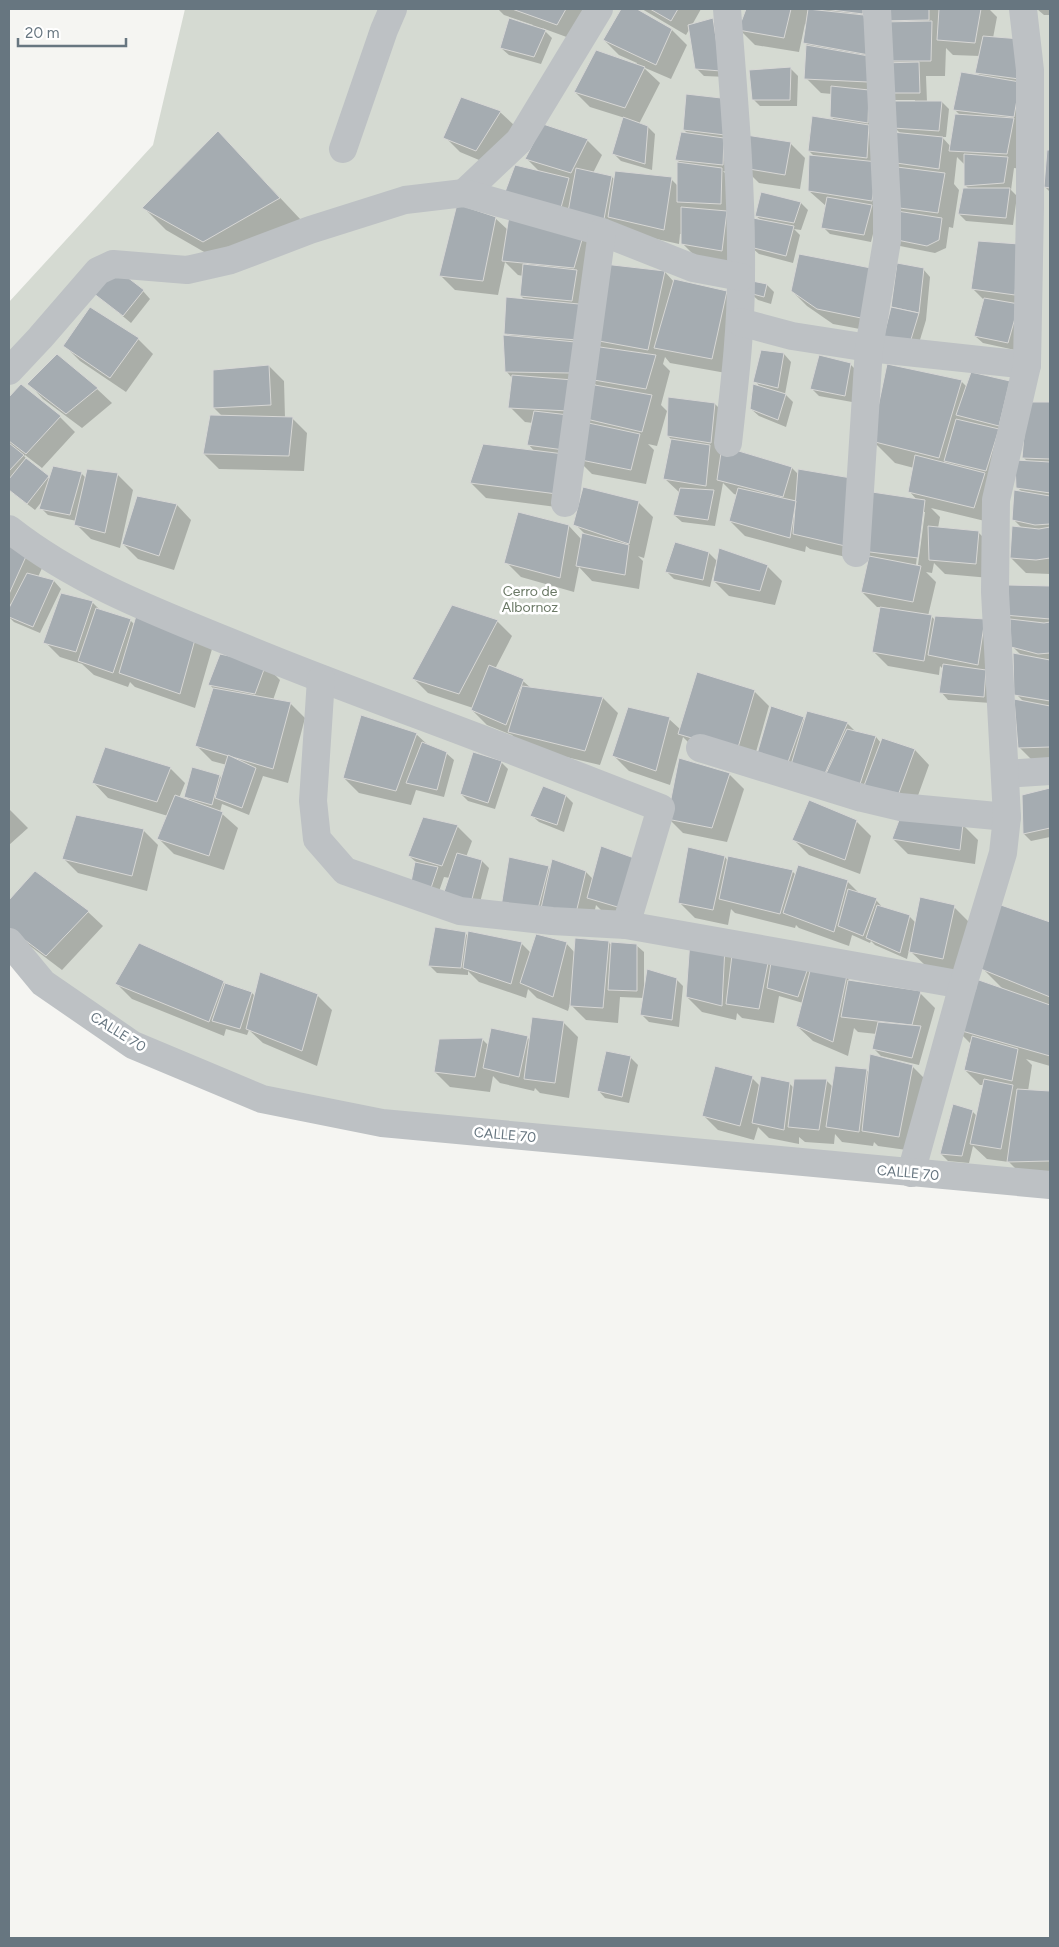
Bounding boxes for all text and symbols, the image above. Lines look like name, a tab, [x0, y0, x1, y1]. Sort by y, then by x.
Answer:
scale bar	[18, 15, 125, 47]
text: 20 m	[25, 24, 59, 42]
park label: Cerro de Albornoz	[502, 583, 558, 616]
street label: CALLE 70	[87, 1008, 149, 1056]
street label: CALLE 70	[473, 1124, 537, 1146]
street label: CALLE 70	[876, 1162, 940, 1184]

